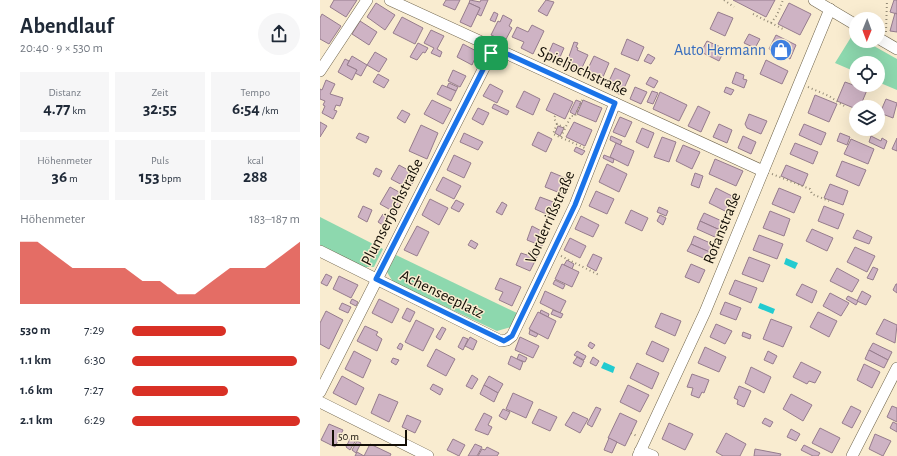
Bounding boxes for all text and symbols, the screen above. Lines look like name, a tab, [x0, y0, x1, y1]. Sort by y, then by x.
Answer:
north arrow	[849, 12, 885, 48]
map controls	[849, 12, 885, 136]
button: share	[258, 13, 300, 55]
text: Abendlauf	[20, 15, 113, 37]
pin	[474, 36, 508, 70]
shop icon: Auto Hermann	[768, 37, 794, 63]
text: 20:40 · 9 × 530 m	[20, 42, 103, 55]
icon: arrive	[480, 42, 502, 64]
place label: Auto Hermann	[674, 42, 766, 58]
street label: Spieljochstraße	[535, 43, 630, 100]
button: locate	[849, 56, 885, 92]
text: Distanz	[48, 87, 81, 98]
text: Zeit	[152, 87, 168, 98]
text: Tempo	[241, 87, 270, 98]
text: 4.77	[43, 100, 70, 117]
text: 32:55	[143, 100, 177, 117]
text: 6:54	[232, 100, 260, 117]
button: layers	[849, 100, 885, 136]
text: km	[70, 105, 86, 116]
text: /km	[260, 105, 279, 116]
text: Höhenmeter	[37, 155, 92, 166]
text: Puls	[151, 155, 169, 166]
text: kcal	[247, 155, 264, 166]
street label: Plumserjochstraße	[358, 156, 427, 269]
text: 36	[52, 168, 67, 185]
text: 153	[139, 168, 160, 185]
text: 288	[243, 168, 268, 185]
street label: Vorderrißstraße	[522, 168, 578, 266]
text: m	[67, 173, 78, 184]
text: bpm	[160, 173, 181, 184]
street label: Rofanstraße	[700, 190, 744, 266]
text: Höhenmeter	[20, 213, 85, 226]
text: 183–187 m	[249, 213, 300, 226]
street label: Achenseeplatz	[398, 267, 487, 321]
text: 530 m	[20, 324, 50, 337]
text: 7:29	[84, 324, 104, 337]
text: 1.1 km	[20, 354, 51, 367]
text: 6:30	[84, 354, 105, 367]
text: 1.6 km	[20, 384, 53, 397]
text: 7:27	[84, 384, 104, 397]
text: 2.1 km	[20, 414, 53, 427]
text: 6:29	[84, 414, 105, 427]
scale bar	[332, 428, 407, 447]
text: 50 m	[338, 431, 359, 442]

